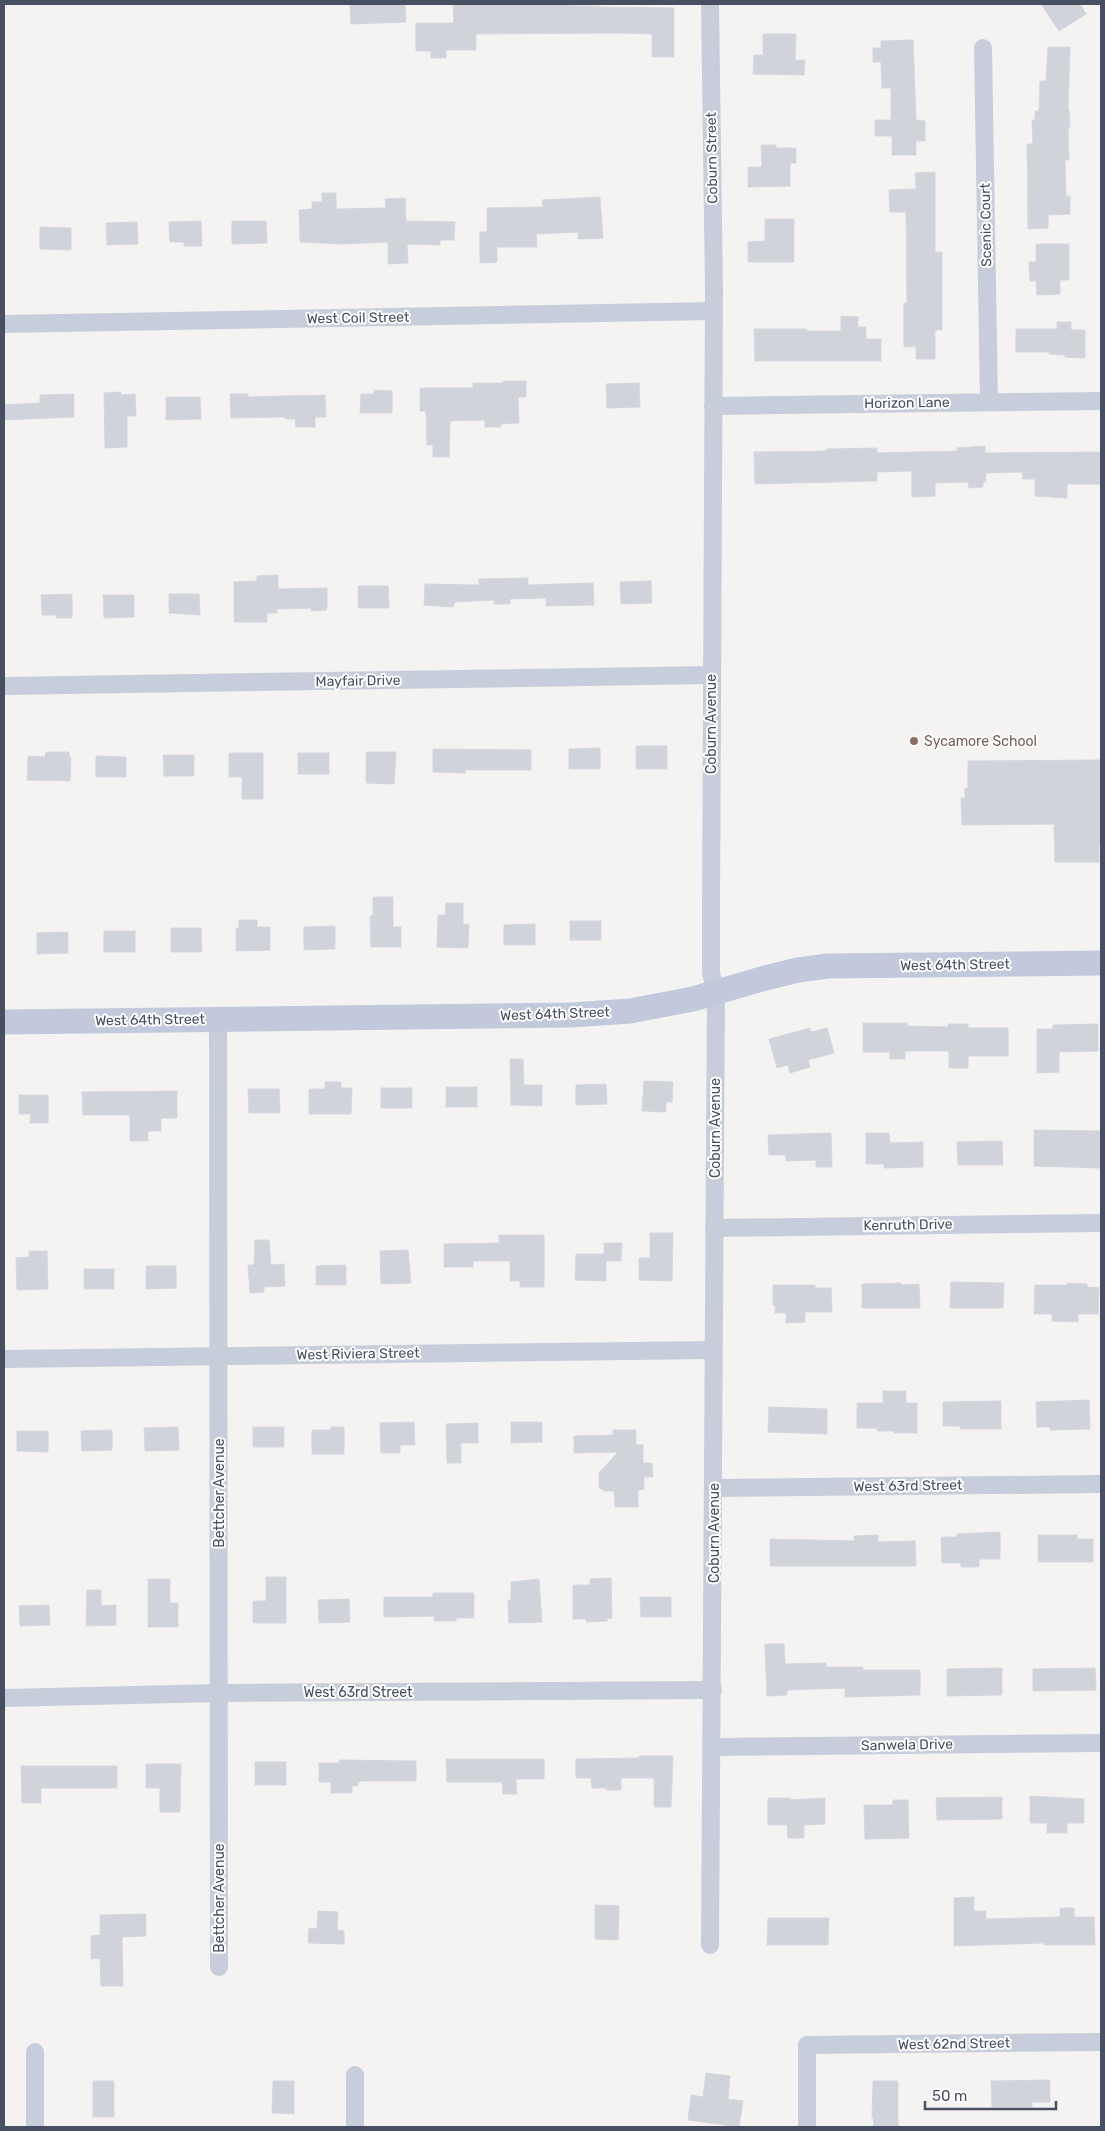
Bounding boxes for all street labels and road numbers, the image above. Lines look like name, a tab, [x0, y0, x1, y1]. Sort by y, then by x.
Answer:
street label: Coburn Street	[703, 111, 721, 204]
street label: Scenic Court	[977, 182, 995, 267]
street label: West Coil Street	[306, 309, 410, 327]
street label: Horizon Lane	[864, 394, 950, 412]
street label: Mayfair Drive	[315, 672, 401, 690]
street label: Coburn Avenue	[703, 674, 720, 774]
street label: West 64th Street	[900, 956, 1011, 974]
street label: West 64th Street	[500, 1004, 611, 1024]
street label: West 64th Street	[95, 1011, 206, 1029]
street label: Coburn Avenue	[707, 1078, 724, 1178]
street label: Kenruth Drive	[863, 1216, 953, 1234]
street label: West Riviera Street	[296, 1344, 420, 1364]
street label: Bettcher Avenue	[211, 1438, 228, 1548]
street label: West 63rd Street	[853, 1477, 963, 1495]
street label: Coburn Avenue	[706, 1483, 723, 1583]
street label: West 63rd Street	[303, 1684, 413, 1701]
street label: Sanwela Drive	[861, 1736, 953, 1754]
street label: Bettcher Avenue	[211, 1843, 228, 1953]
street label: West 62nd Street	[898, 2035, 1011, 2053]

